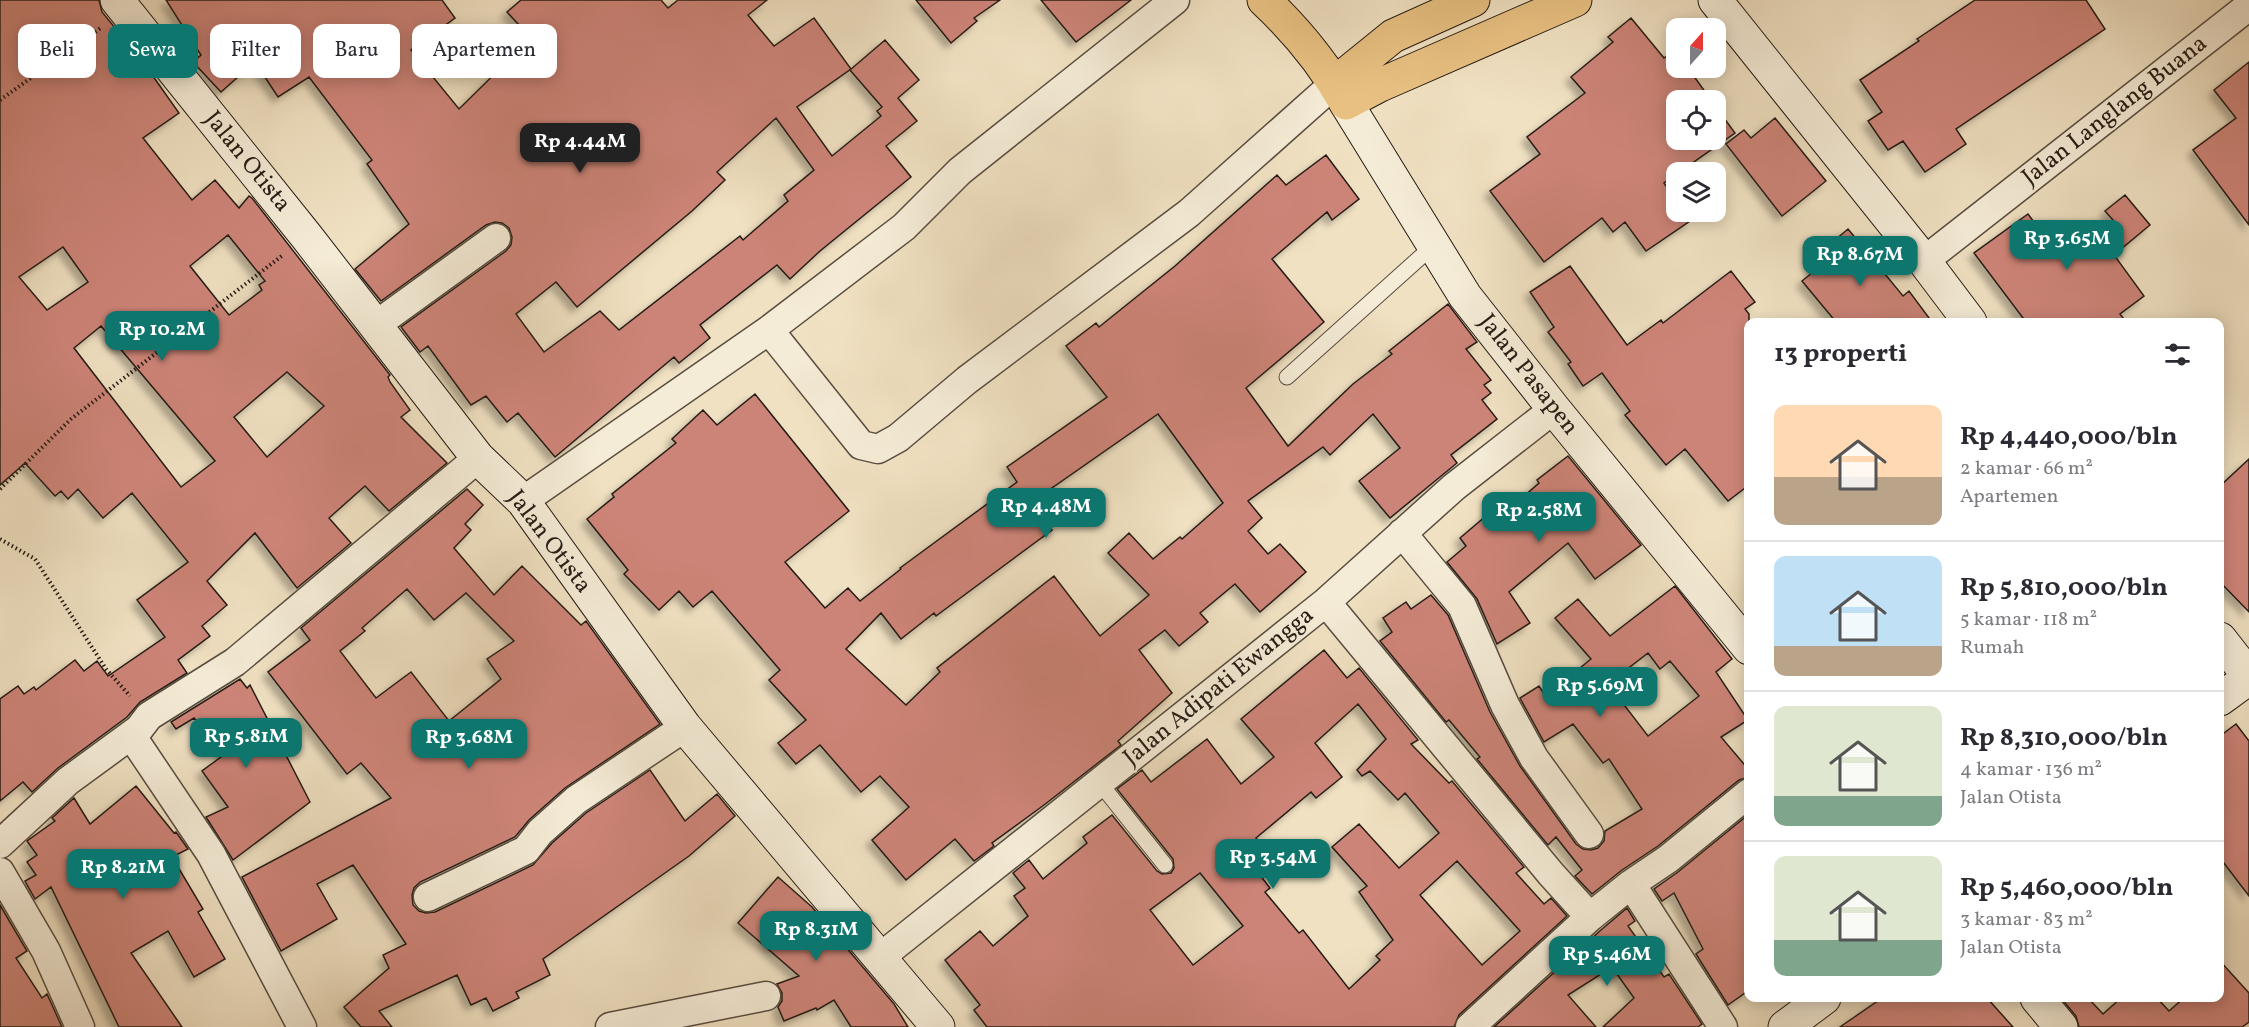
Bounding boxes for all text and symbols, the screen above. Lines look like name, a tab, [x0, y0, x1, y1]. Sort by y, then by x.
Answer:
north arrow	[1666, 18, 1726, 78]
map controls	[1666, 18, 1726, 222]
chip: Beli	[18, 24, 96, 78]
chip: Sewa	[108, 24, 198, 78]
chip: Filter	[210, 24, 301, 78]
chip: Baru	[313, 24, 400, 78]
chip: Apartemen	[412, 24, 557, 78]
street label: Jalan Langlang Buana	[2015, 28, 2215, 194]
button: locate	[1666, 90, 1726, 150]
street label: Jalan Otista	[195, 104, 299, 220]
pin: Rp 4.44M	[518, 123, 642, 174]
text: Rp 4.44M	[534, 128, 626, 156]
button: layers	[1666, 162, 1726, 222]
pin: Rp 3.65M	[2005, 220, 2129, 271]
text: Rp 3.65M	[2024, 225, 2110, 253]
pin: Rp 8.67M	[1798, 236, 1922, 287]
text: Rp 8.67M	[1817, 241, 1903, 269]
street label: Jalan Pasapen	[1470, 307, 1586, 443]
pin: Rp 10.2M	[100, 311, 224, 362]
text: Rp 10.2M	[119, 316, 205, 344]
text: 13 properti	[1774, 336, 1907, 372]
icon: filters	[2161, 338, 2194, 371]
text: Rp 4,440,000/bln	[1960, 419, 2178, 455]
icon: home	[1822, 429, 1894, 501]
text: 2 kamar · 66 m²	[1960, 455, 2093, 483]
street label: Jalan Otista	[499, 483, 599, 601]
text: Apartemen	[1960, 483, 2059, 511]
pin: Rp 4.48M	[984, 488, 1108, 539]
pin: Rp 2.58M	[1477, 492, 1601, 543]
text: Rp 4.48M	[1001, 493, 1091, 521]
text: Rp 2.58M	[1496, 497, 1582, 525]
text: Rp 5,810,000/bln	[1960, 570, 2168, 606]
icon: home	[1822, 580, 1894, 652]
street label: Jalan Adipati Ewangga	[1116, 599, 1322, 775]
text: 5 kamar · 118 m²	[1960, 606, 2097, 634]
text: Rumah	[1960, 634, 2025, 662]
pin: Rp 5.69M	[1538, 667, 1662, 718]
text: Rp 5.69M	[1556, 672, 1644, 700]
pin: Rp 5.81M	[184, 718, 308, 769]
pin: Rp 3.68M	[407, 719, 531, 770]
text: Rp 8,310,000/bln	[1960, 720, 2168, 756]
text: Rp 5.81M	[204, 723, 288, 751]
text: Rp 3.68M	[425, 724, 513, 752]
icon: home	[1822, 730, 1894, 802]
text: 4 kamar · 136 m²	[1960, 756, 2102, 784]
text: Jalan Otista	[1960, 784, 2062, 812]
pin: Rp 3.54M	[1211, 839, 1335, 890]
text: Rp 3.54M	[1229, 844, 1317, 872]
pin: Rp 8.21M	[61, 849, 185, 900]
text: Rp 8.21M	[81, 854, 165, 882]
text: Rp 5,460,000/bln	[1960, 870, 2173, 906]
icon: home	[1822, 880, 1894, 952]
text: 3 kamar · 83 m²	[1960, 906, 2093, 934]
pin: Rp 8.31M	[754, 911, 878, 962]
text: Rp 8.31M	[774, 916, 858, 944]
text: Jalan Otista	[1960, 934, 2062, 962]
pin: Rp 5.46M	[1545, 936, 1669, 987]
text: Rp 5.46M	[1563, 941, 1651, 969]

